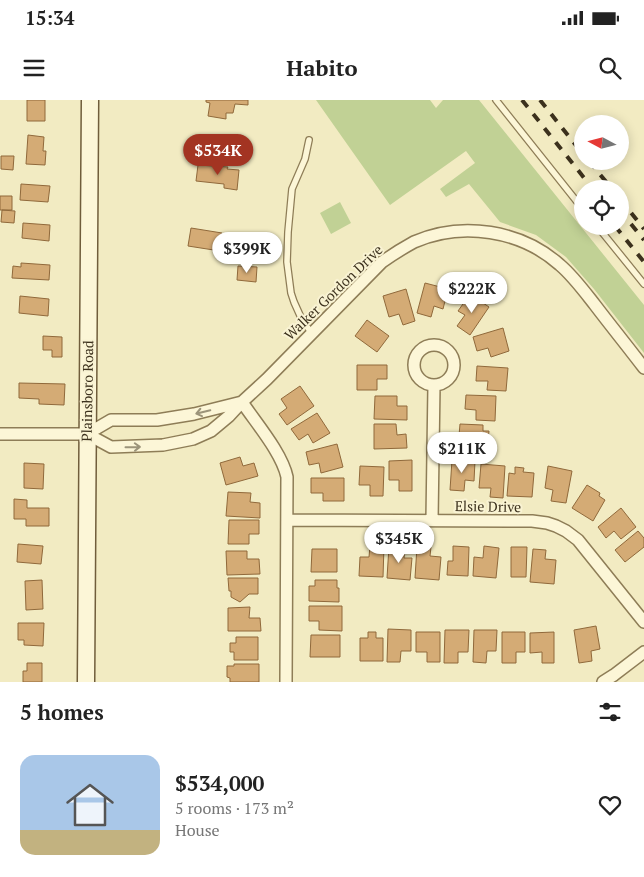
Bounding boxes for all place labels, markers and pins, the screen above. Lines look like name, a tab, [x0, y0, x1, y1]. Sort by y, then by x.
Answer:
pin: $534K	[183, 134, 253, 176]
pin: $399K	[212, 232, 282, 274]
pin: $222K	[437, 272, 507, 314]
pin: $211K	[427, 432, 497, 474]
pin: $345K	[364, 522, 434, 564]

